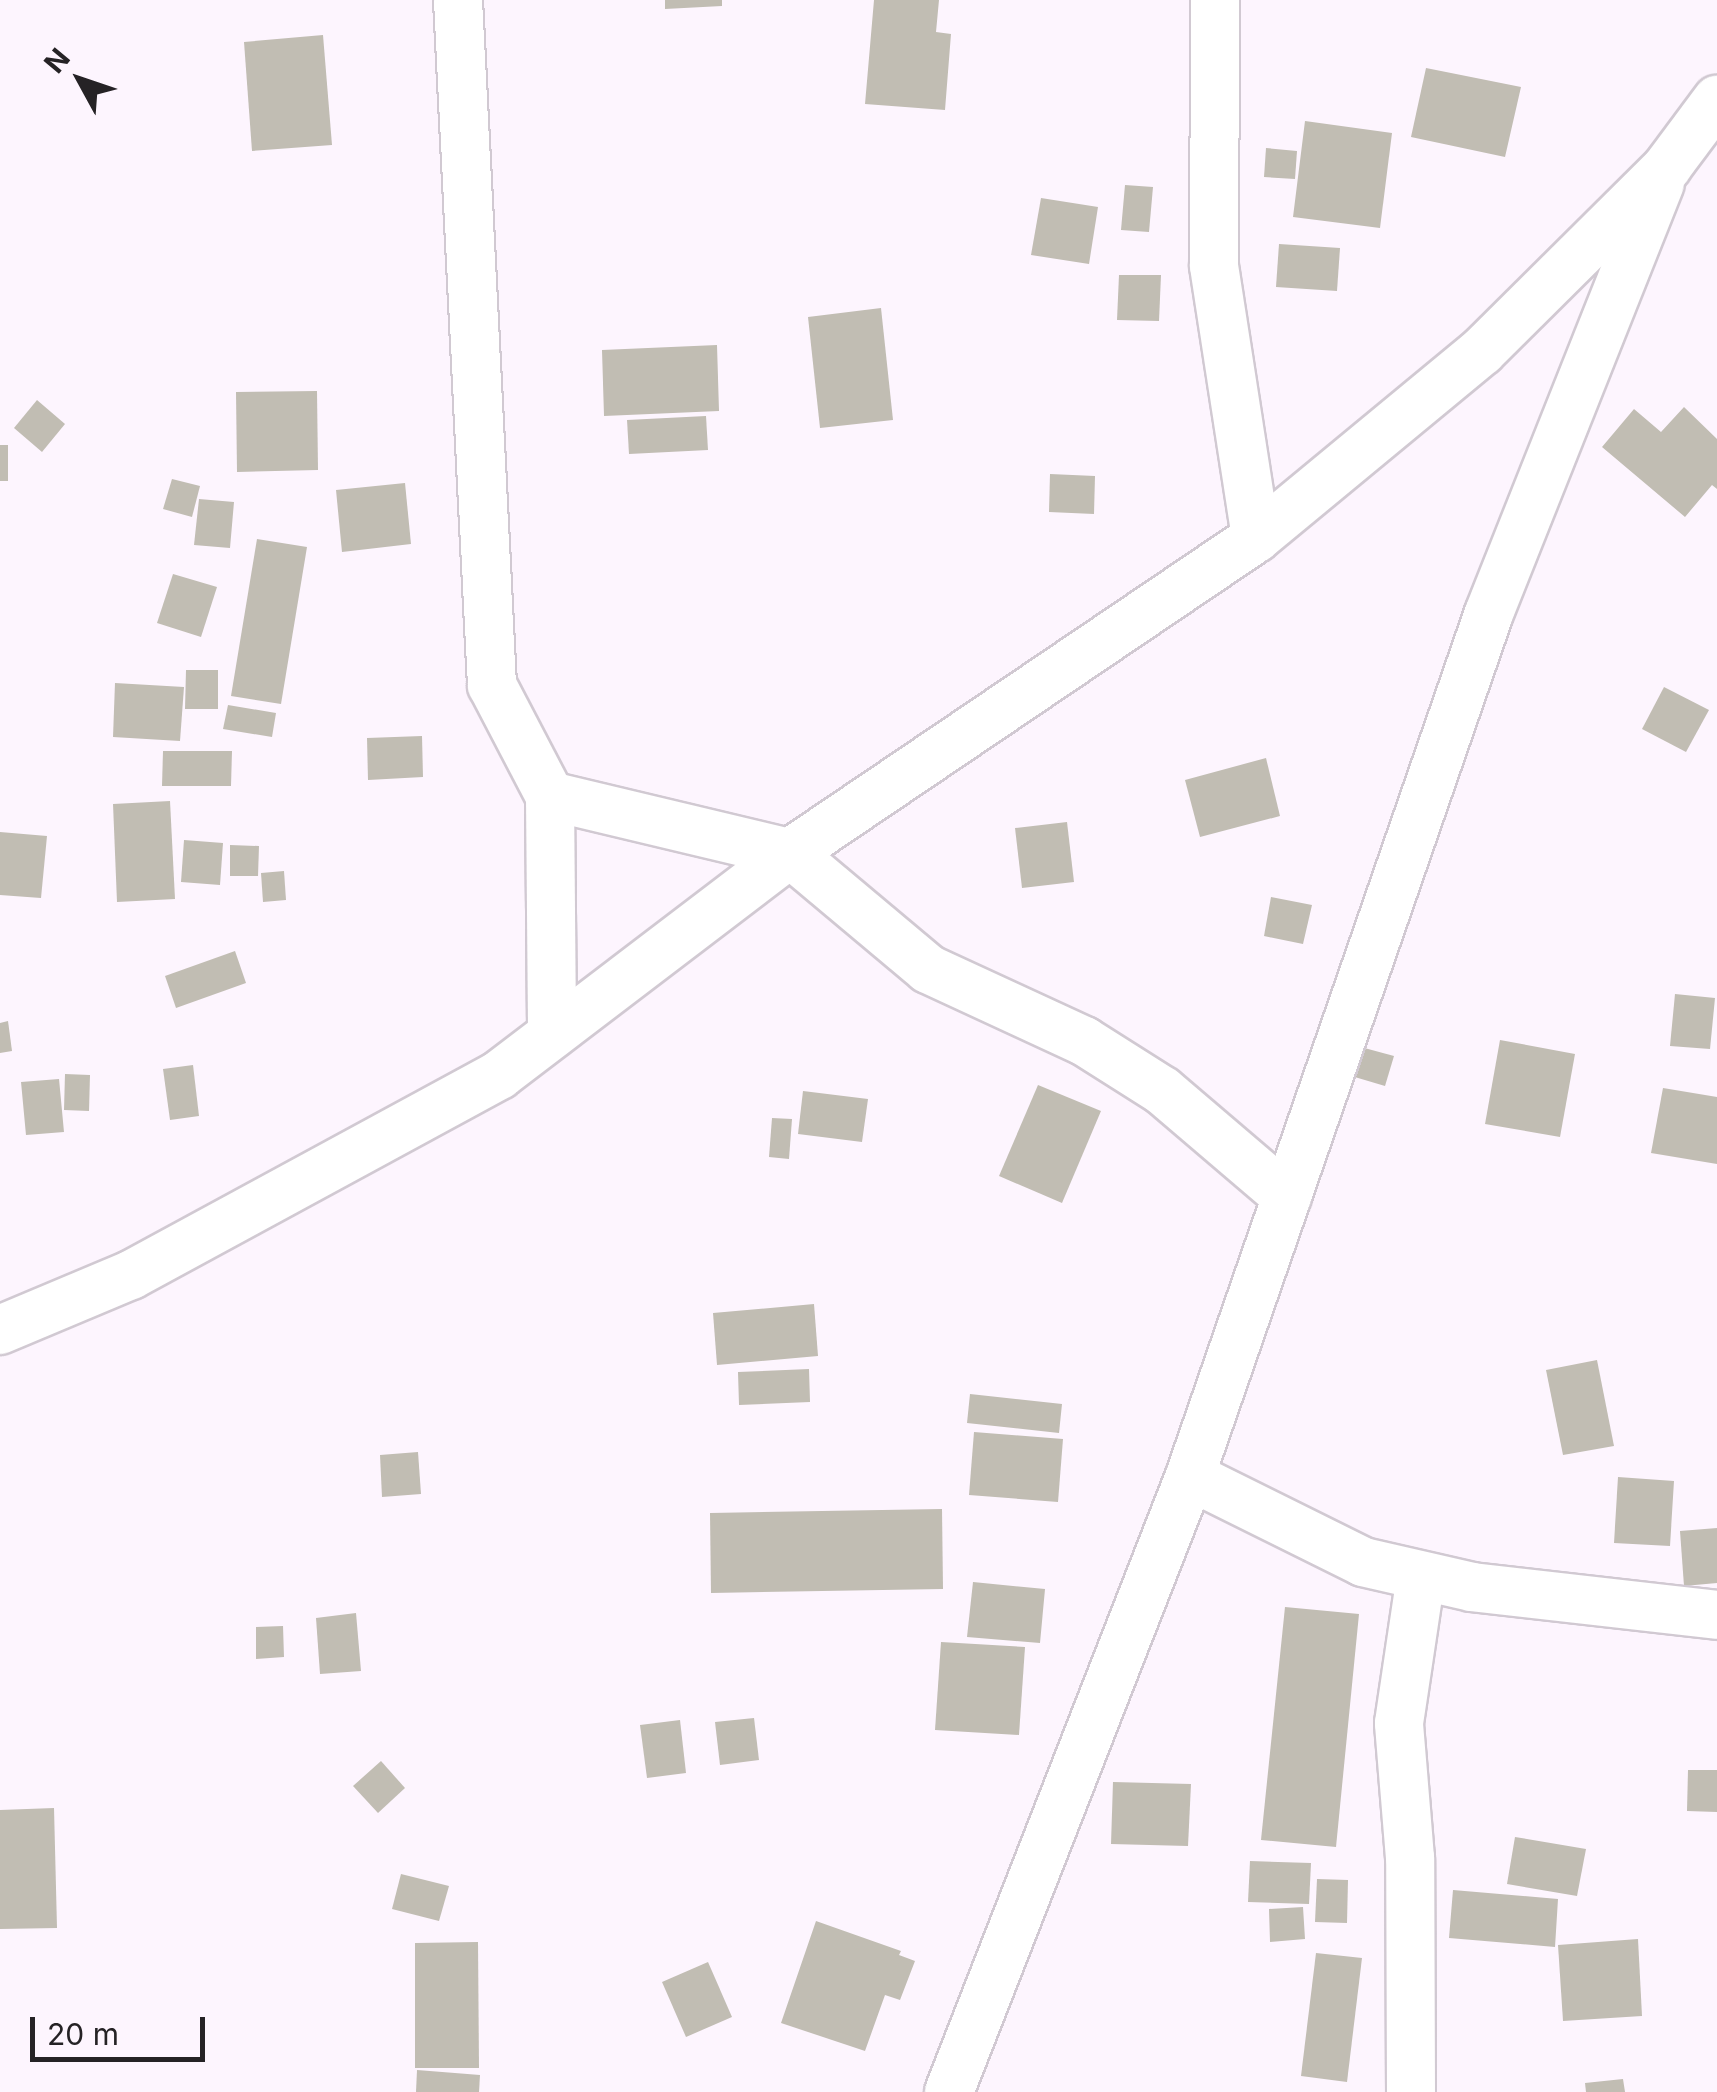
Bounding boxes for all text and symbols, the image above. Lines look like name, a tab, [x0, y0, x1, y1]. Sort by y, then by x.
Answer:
north arrow	[30, 30, 130, 130]
text: N	[37, 42, 77, 80]
scale bar	[35, 1997, 210, 2059]
text: 20 m	[47, 2016, 119, 2052]

